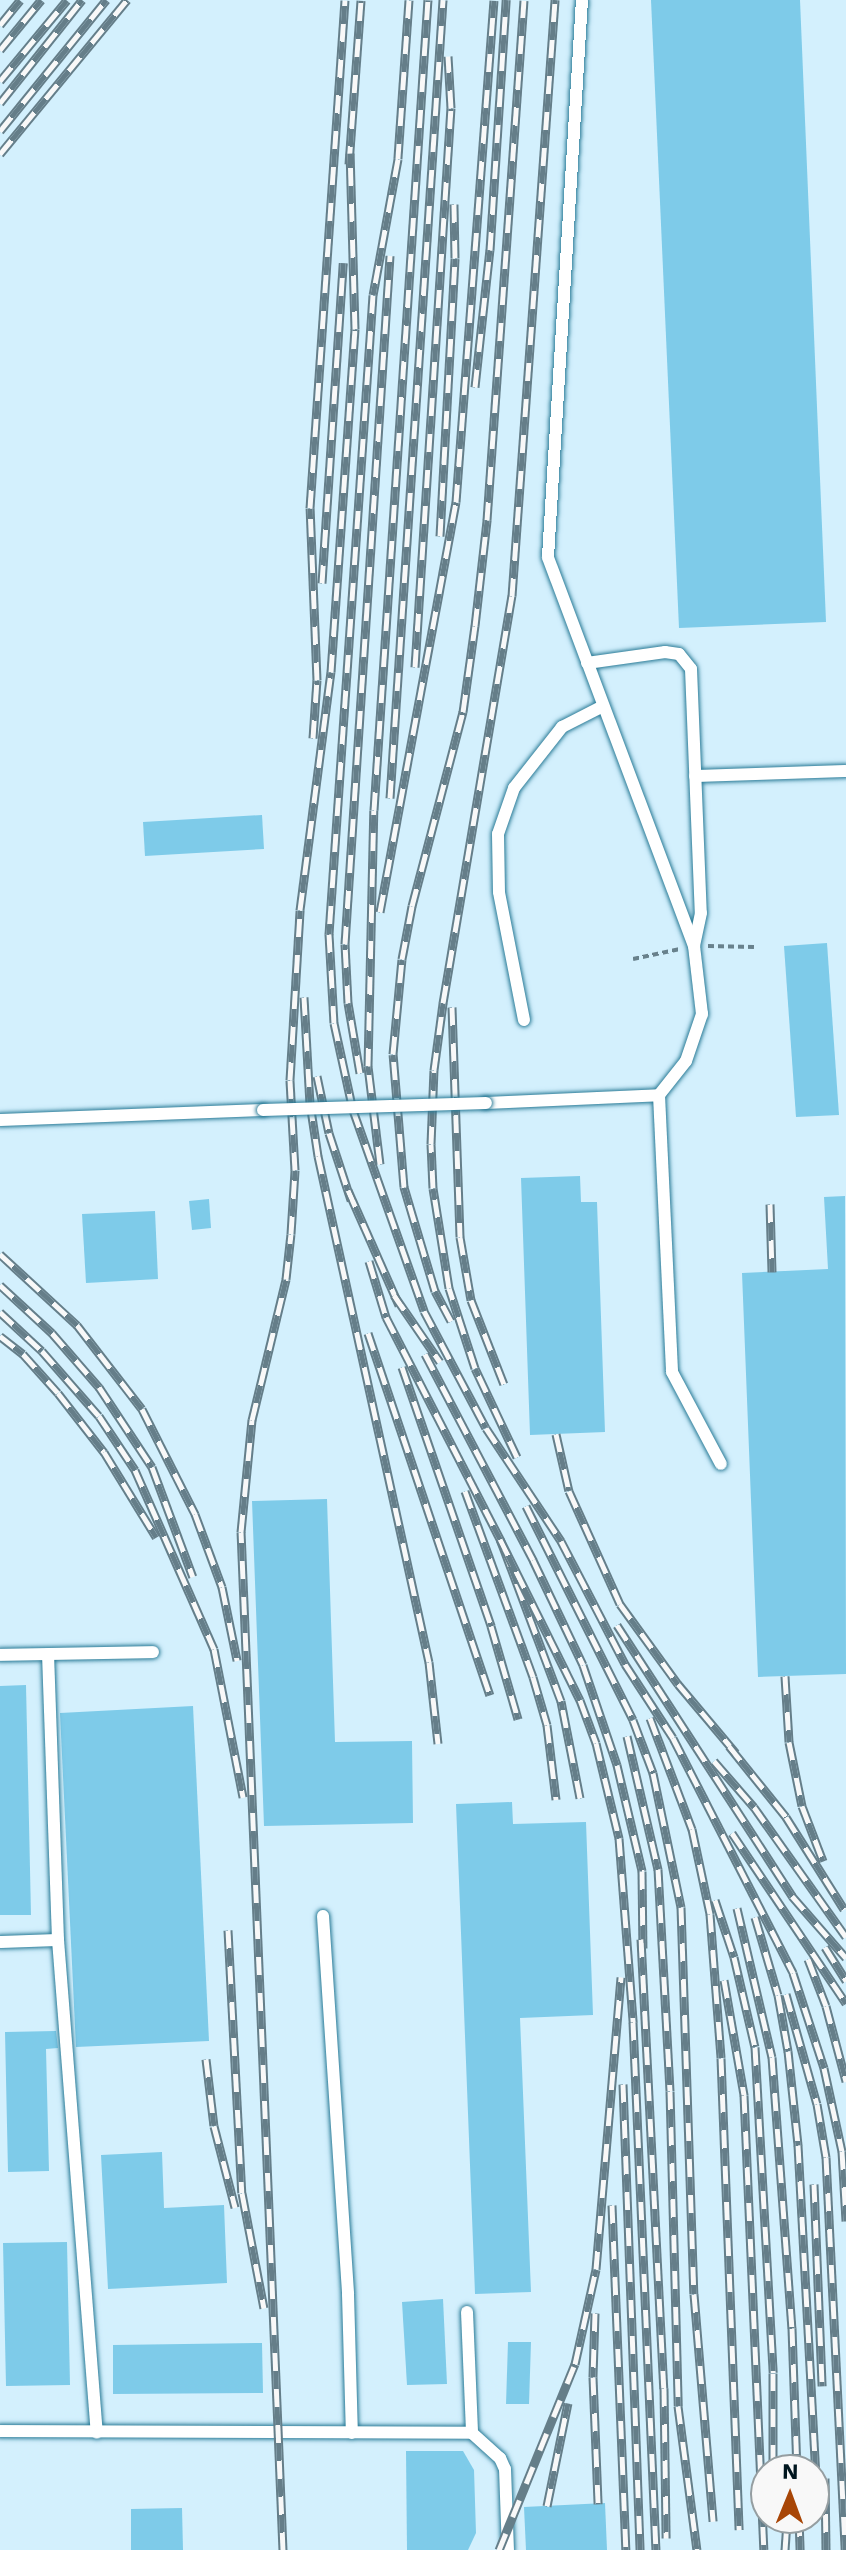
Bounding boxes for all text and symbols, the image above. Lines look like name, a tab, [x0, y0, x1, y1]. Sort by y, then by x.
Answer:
north arrow	[750, 2454, 830, 2534]
text: N	[782, 2459, 799, 2484]

